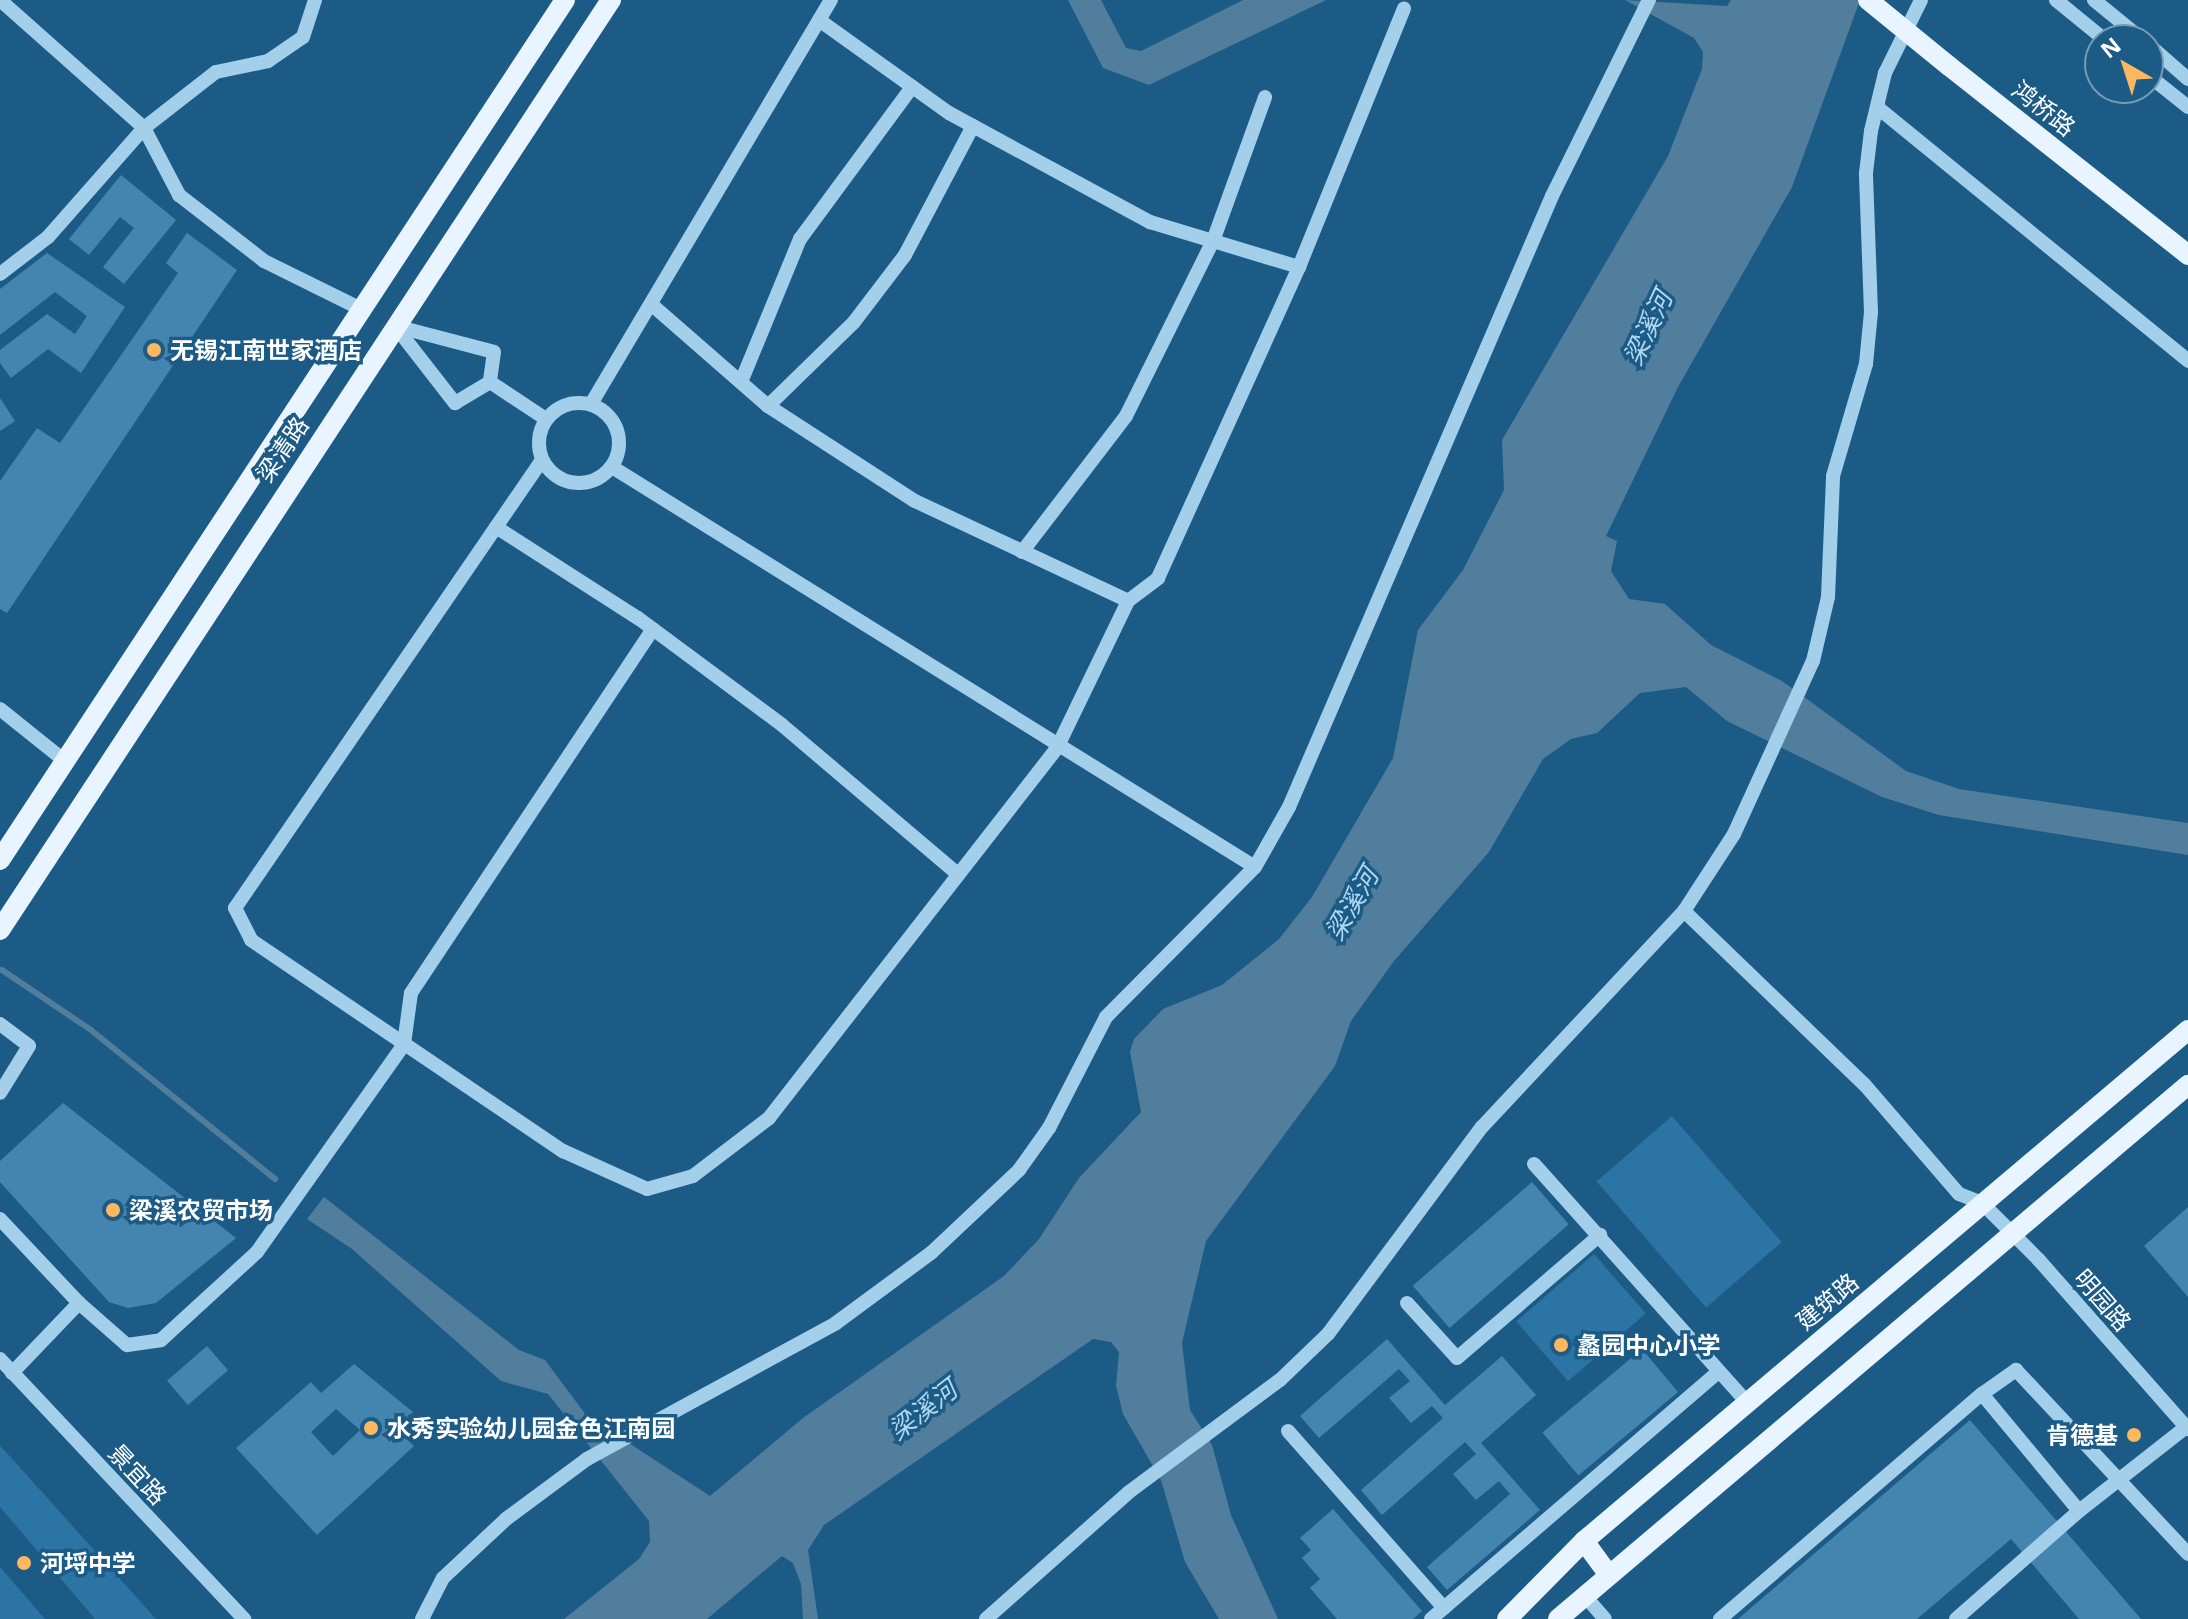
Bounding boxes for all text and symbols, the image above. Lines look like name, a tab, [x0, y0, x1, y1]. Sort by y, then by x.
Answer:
north arrow	[2084, 24, 2164, 104]
text: N	[2094, 30, 2127, 64]
street label: 鸿桥路	[2007, 74, 2081, 142]
water label: 梁溪河	[1617, 286, 1679, 370]
place label: 无锡江南世家酒店	[170, 336, 362, 364]
marker: 无锡江南世家酒店	[145, 341, 163, 359]
street label: 梁清路	[250, 411, 314, 487]
water label: 梁溪河	[1319, 862, 1385, 946]
place label: 梁溪农贸市场	[129, 1196, 273, 1224]
marker: 梁溪农贸市场	[104, 1201, 122, 1219]
street label: 明园路	[2069, 1263, 2137, 1337]
street label: 建筑路	[1790, 1267, 1864, 1335]
place label: 蠡园中心小学	[1577, 1331, 1721, 1359]
marker: 蠡园中心小学	[1552, 1336, 1570, 1354]
water label: 梁溪河	[883, 1374, 963, 1446]
place label: 水秀实验幼儿园金色江南园	[387, 1414, 675, 1442]
marker: 水秀实验幼儿园金色江南园	[362, 1419, 380, 1437]
place label: 肯德基	[2046, 1421, 2118, 1449]
marker: 肯德基	[2125, 1426, 2143, 1444]
street label: 景宜路	[103, 1438, 173, 1510]
place label: 河埒中学	[40, 1549, 136, 1577]
marker: 河埒中学	[15, 1554, 33, 1572]

